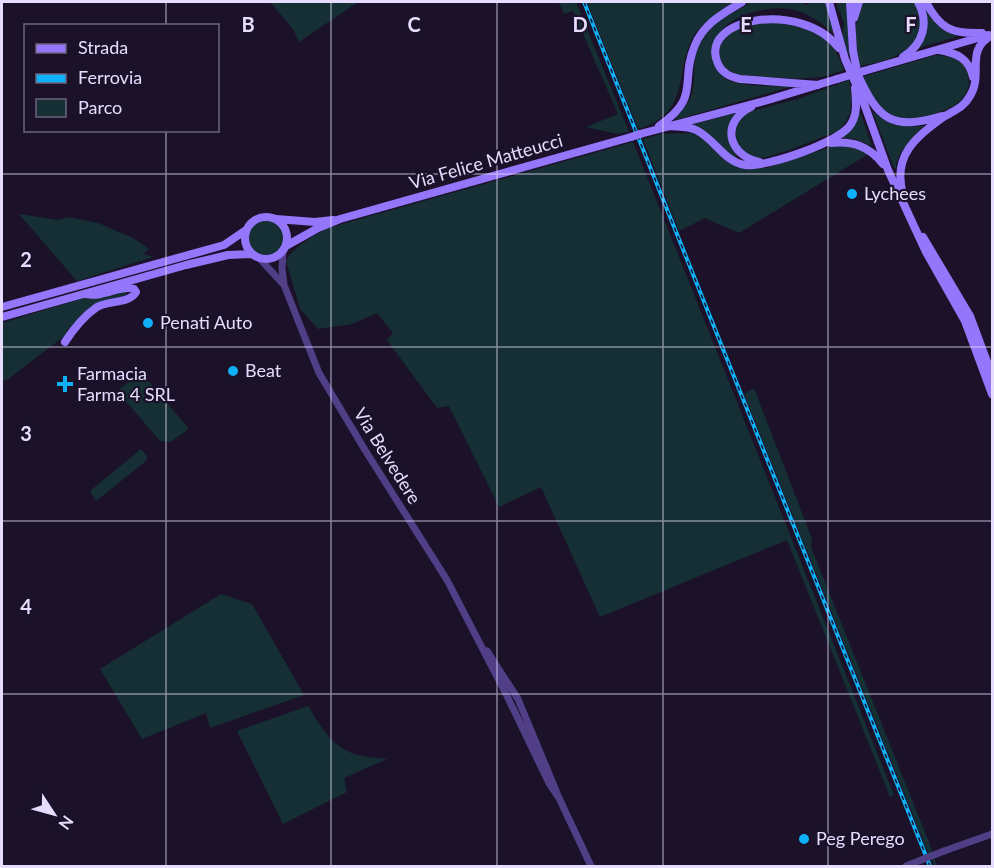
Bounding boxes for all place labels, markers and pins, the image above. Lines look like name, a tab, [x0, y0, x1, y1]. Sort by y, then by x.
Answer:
place label: Lychees	[864, 182, 926, 204]
marker: Lychees	[845, 187, 859, 201]
place label: Penati Auto	[160, 311, 252, 333]
marker: Penati Auto	[141, 316, 155, 330]
place label: Beat	[245, 359, 282, 381]
place label: Farmacia Farma 4 SRL	[77, 362, 175, 405]
marker: Beat	[226, 364, 240, 378]
marker: Farmacia Farma 4 SRL	[58, 377, 72, 391]
place label: Peg Perego	[816, 827, 905, 849]
marker: Peg Perego	[797, 832, 811, 846]

